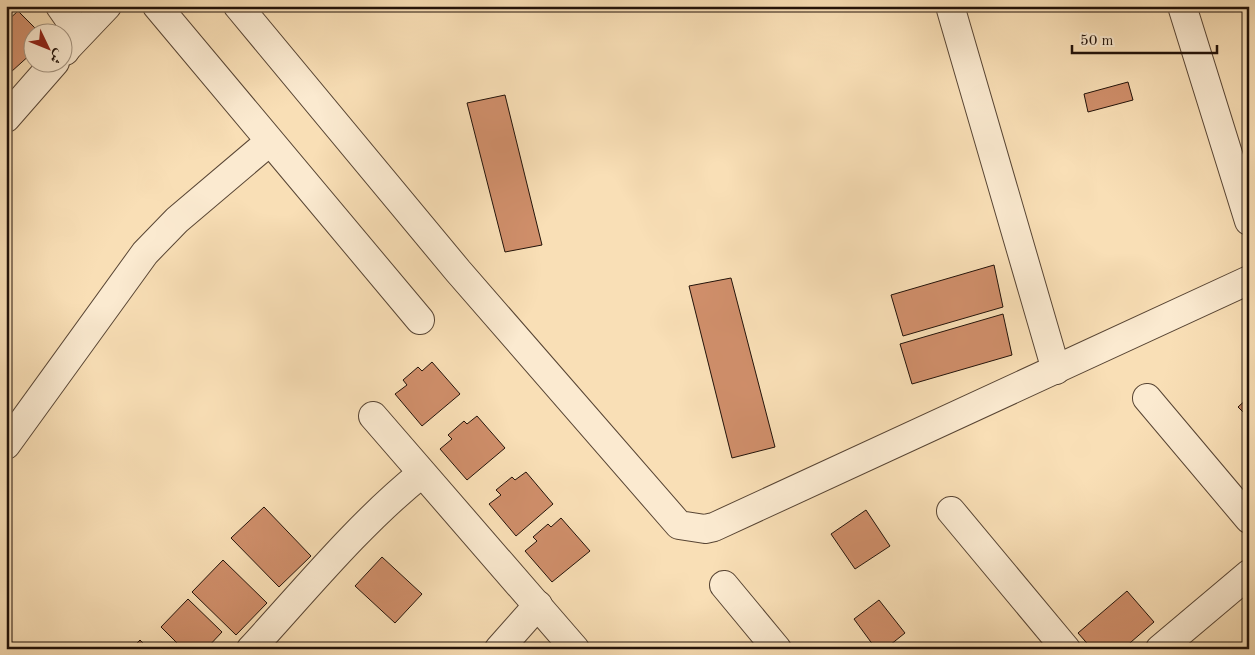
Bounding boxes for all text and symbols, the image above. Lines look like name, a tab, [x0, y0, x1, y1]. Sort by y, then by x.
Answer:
north arrow	[22, 22, 72, 72]
scale bar	[1072, 22, 1218, 54]
text: 50 m	[1080, 34, 1114, 49]
text: ش	[47, 46, 67, 66]

